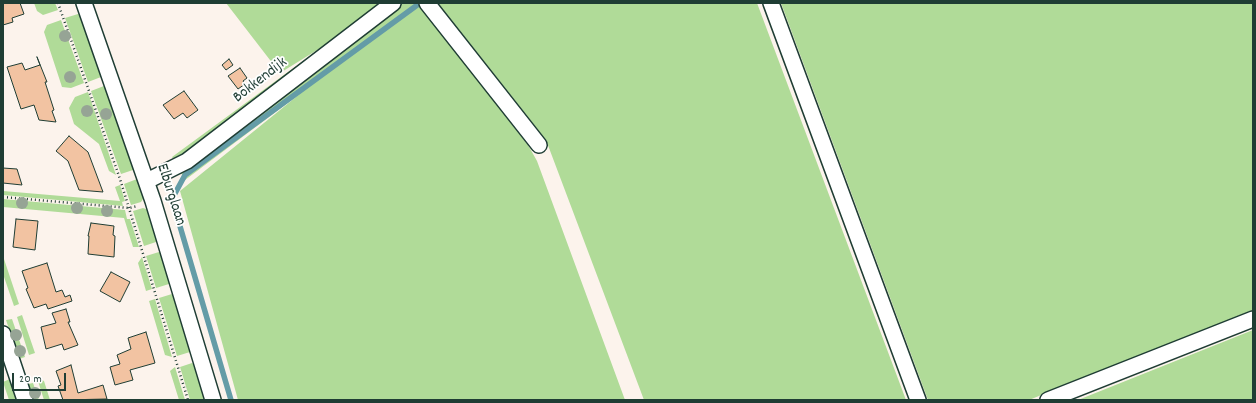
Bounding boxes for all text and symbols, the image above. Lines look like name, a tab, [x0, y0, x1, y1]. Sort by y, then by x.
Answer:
street label: Bokkendijk	[230, 54, 292, 108]
street label: Elburglaan	[151, 162, 189, 228]
scale bar	[14, 365, 68, 391]
text: 20 m	[19, 371, 42, 388]

